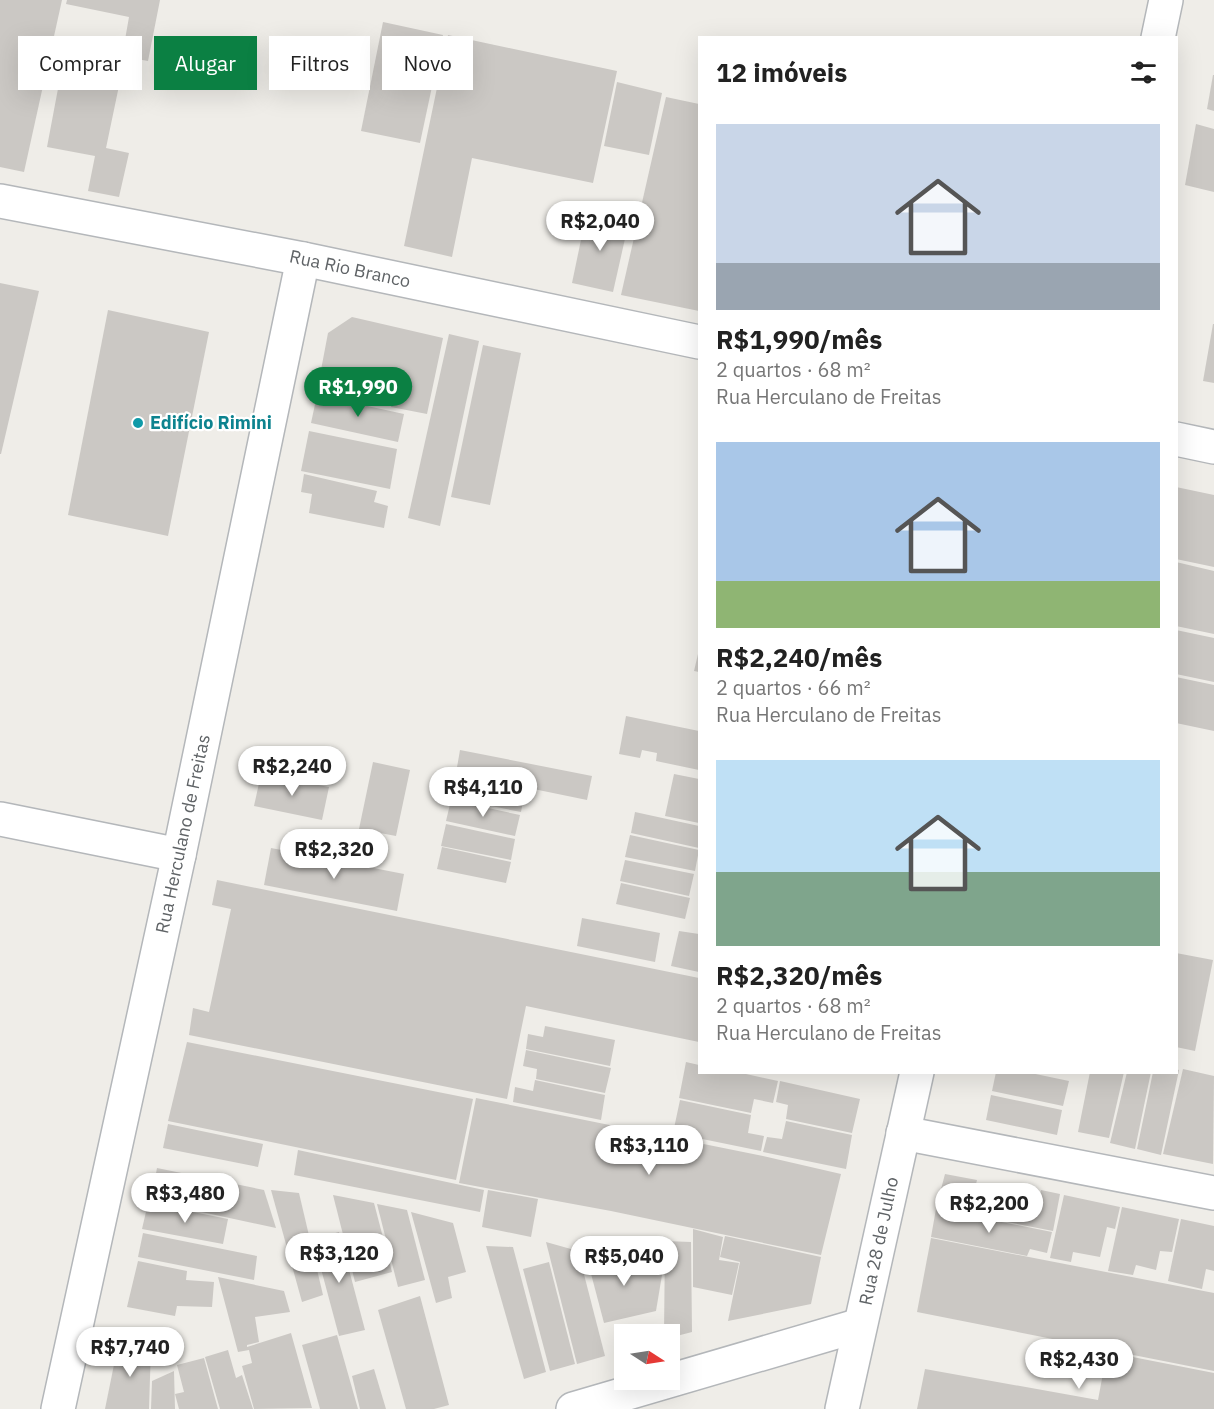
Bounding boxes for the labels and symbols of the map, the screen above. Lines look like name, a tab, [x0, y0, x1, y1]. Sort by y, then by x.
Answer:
pin: R$2,040	[545, 201, 655, 252]
street label: Rua Rio Branco	[288, 244, 413, 293]
pin: R$1,990	[303, 367, 413, 418]
place label: Edifício Rimini	[150, 411, 272, 434]
marker: Edifício Rimini	[131, 416, 145, 430]
street label: Rua Herculano de Freitas	[150, 732, 215, 936]
pin: R$2,240	[237, 746, 347, 797]
pin: R$4,110	[428, 767, 538, 818]
pin: R$2,320	[279, 829, 389, 880]
pin: R$3,110	[594, 1125, 704, 1176]
pin: R$3,480	[130, 1173, 240, 1224]
street label: Rua 28 de Julho	[854, 1175, 903, 1307]
pin: R$2,200	[934, 1183, 1044, 1234]
pin: R$3,120	[284, 1233, 394, 1284]
pin: R$5,040	[569, 1236, 679, 1287]
north arrow	[614, 1324, 680, 1390]
pin: R$7,740	[75, 1327, 185, 1378]
pin: R$2,430	[1024, 1339, 1134, 1390]

